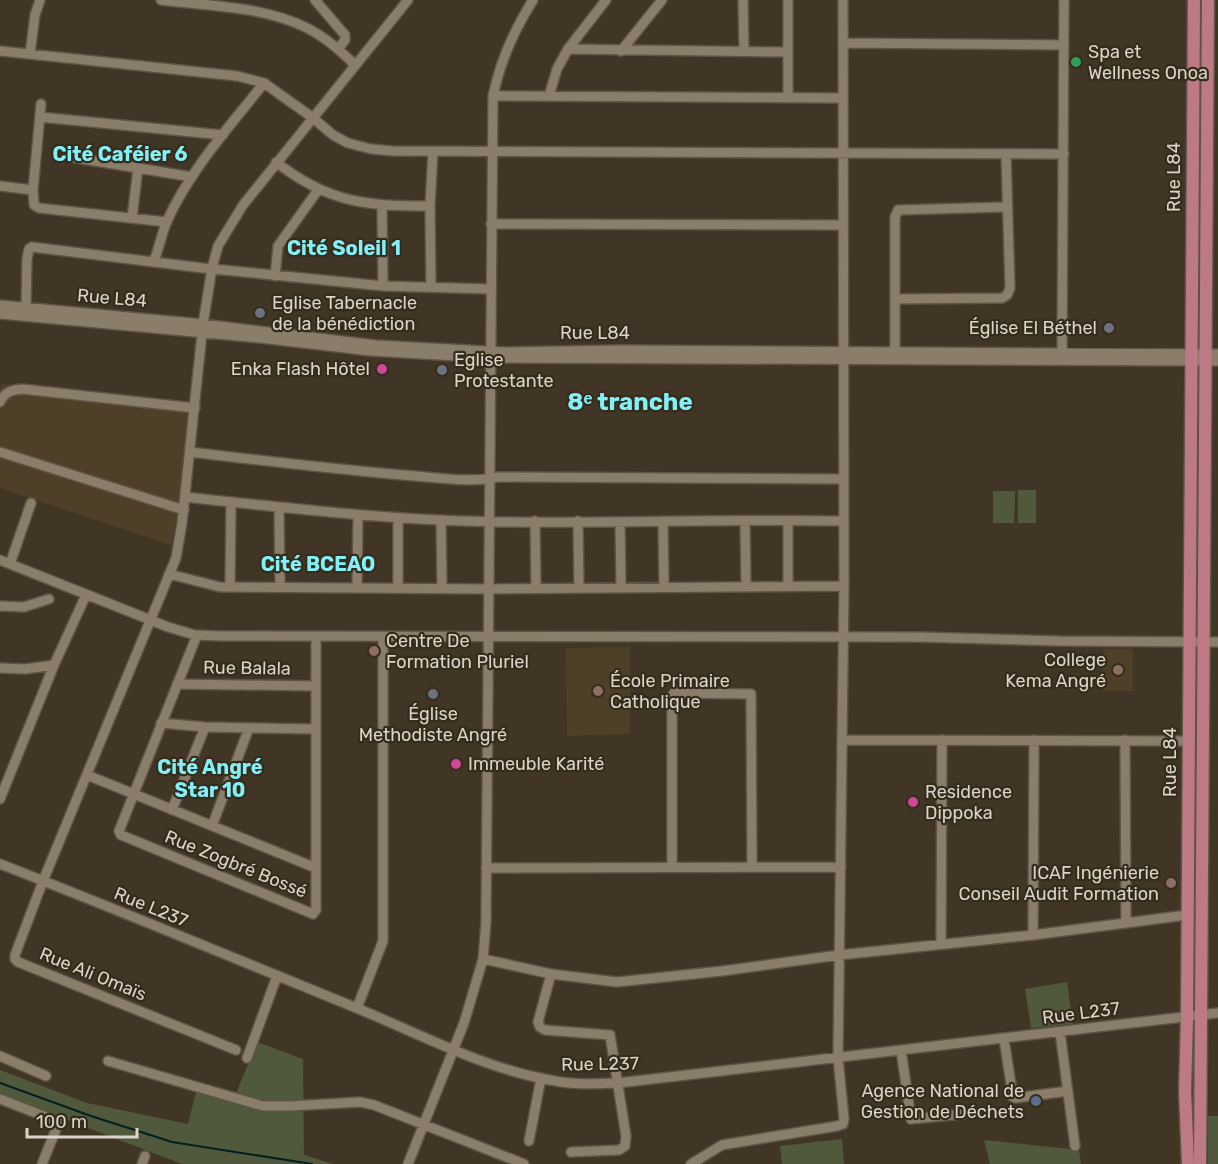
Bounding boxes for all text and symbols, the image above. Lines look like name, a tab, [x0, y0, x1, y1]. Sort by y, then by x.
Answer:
place label: Spa et Wellness Onoa	[1088, 41, 1208, 84]
marker: Spa et Wellness Onoa	[1069, 55, 1083, 69]
district label: Cité Caféier 6	[52, 142, 188, 166]
street label: Rue L84	[1163, 142, 1185, 212]
district label: Cité Soleil 1	[287, 236, 401, 260]
street label: Rue L84	[76, 284, 148, 312]
place label: Eglise Tabernacle de la bénédiction	[272, 292, 417, 335]
marker: Eglise Tabernacle de la bénédiction	[253, 306, 267, 320]
place label: Église El Béthel	[969, 317, 1097, 339]
marker: Église El Béthel	[1102, 321, 1116, 335]
street label: Rue L84	[560, 322, 630, 344]
place label: Eglise Protestante	[454, 349, 554, 392]
place label: Enka Flash Hôtel	[231, 358, 370, 380]
marker: Enka Flash Hôtel	[375, 362, 389, 376]
marker: Eglise Protestante	[435, 363, 449, 377]
district label: 8ᵉ tranche	[567, 388, 693, 416]
district label: Cité BCEAO	[261, 552, 375, 576]
place label: Centre De Formation Pluriel	[386, 630, 529, 673]
marker: Centre De Formation Pluriel	[367, 644, 381, 658]
place label: College Kema Angré	[1005, 649, 1106, 692]
street label: Rue Balala	[203, 656, 291, 680]
marker: College Kema Angré	[1111, 663, 1125, 677]
place label: École Primaire Catholique	[610, 670, 730, 713]
marker: École Primaire Catholique	[591, 684, 605, 698]
marker: Église Methodiste Angré	[426, 687, 440, 701]
place label: Église Methodiste Angré	[359, 703, 507, 746]
street label: Rue L84	[1159, 727, 1181, 797]
place label: Immeuble Karité	[468, 753, 604, 775]
district label: Cité Angré Star 10	[157, 755, 263, 802]
marker: Immeuble Karité	[449, 757, 463, 771]
place label: Residence Dippoka	[925, 781, 1012, 824]
marker: Residence Dippoka	[906, 795, 920, 809]
street label: Rue Zogbré Bossé	[162, 825, 310, 903]
place label: ICAF Ingénierie Conseil Audit Formation	[959, 862, 1159, 905]
marker: ICAF Ingénierie Conseil Audit Formation	[1164, 876, 1178, 890]
street label: Rue L237	[111, 882, 191, 932]
street label: Rue Ali Omaïs	[36, 943, 150, 1005]
street label: Rue L237	[1041, 997, 1121, 1029]
street label: Rue L237	[561, 1052, 639, 1076]
place label: Agence National de Gestion de Déchets	[861, 1080, 1024, 1123]
marker: Agence National de Gestion de Déchets	[1029, 1094, 1043, 1108]
scale bar	[27, 1101, 136, 1139]
text: 100 m	[36, 1111, 87, 1133]

